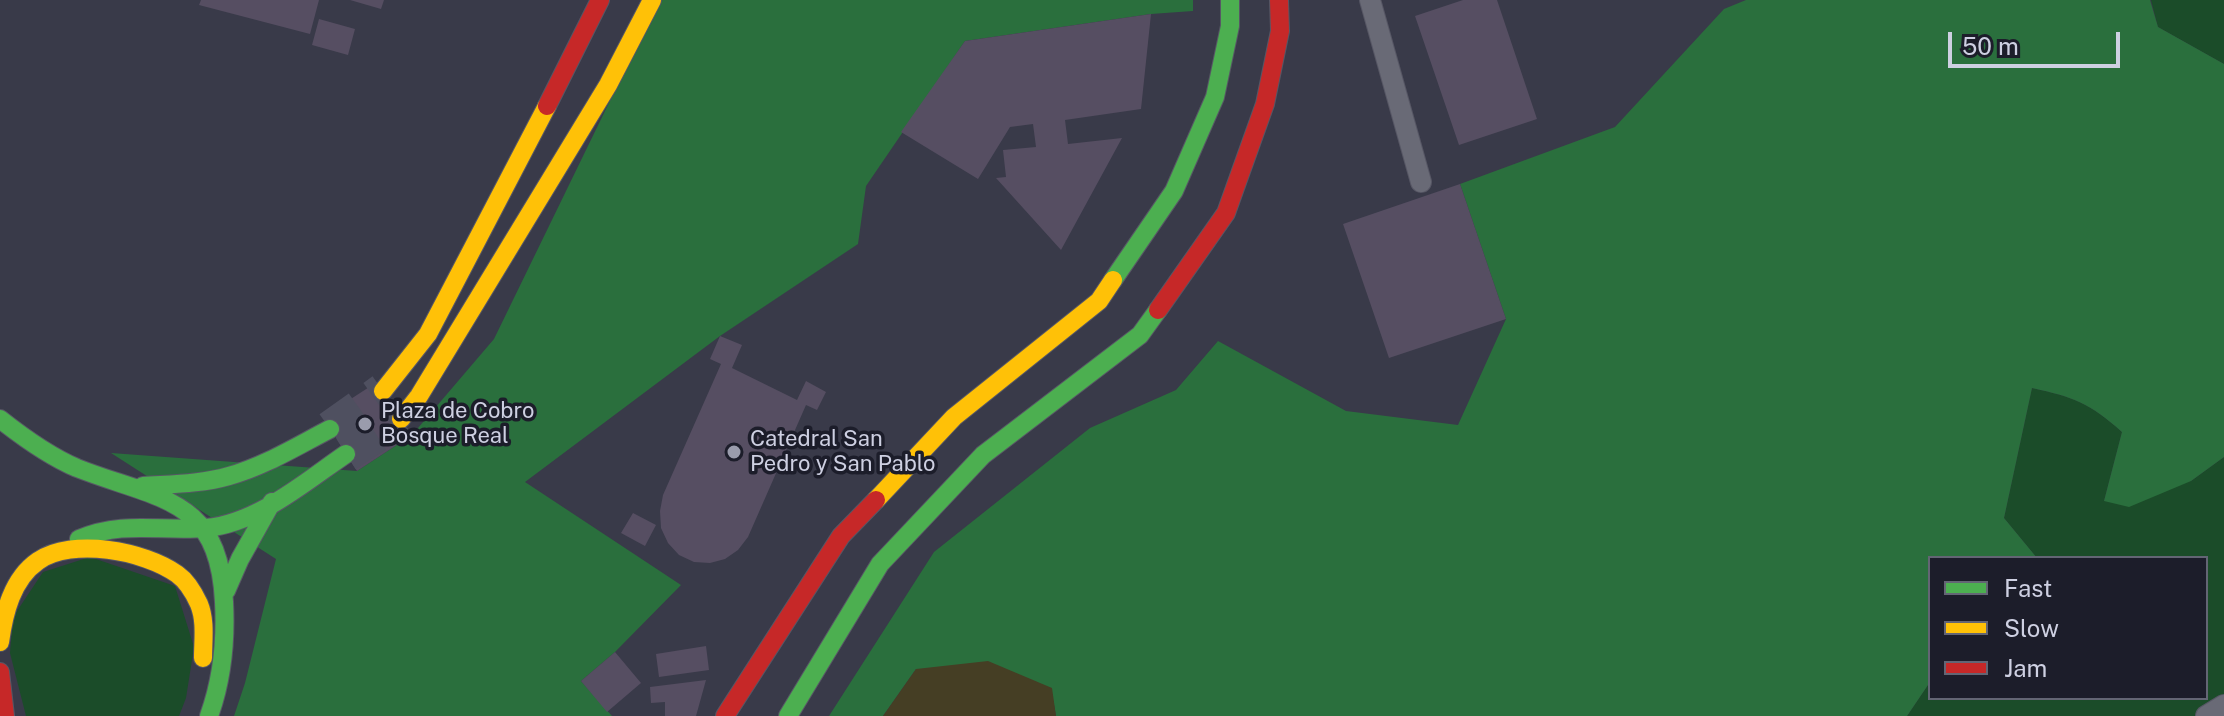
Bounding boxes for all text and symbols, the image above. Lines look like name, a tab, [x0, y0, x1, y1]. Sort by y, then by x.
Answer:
scale bar	[1952, 16, 2124, 66]
text: 50 m	[1962, 32, 2019, 60]
place label: Plaza de Cobro Bosque Real	[381, 398, 534, 450]
marker: Plaza de Cobro Bosque Real	[356, 415, 374, 433]
place label: Catedral San Pedro y San Pablo	[750, 426, 935, 478]
marker: Catedral San Pedro y San Pablo	[725, 443, 743, 461]
legend	[1928, 556, 2208, 700]
text: Fast	[2004, 574, 2052, 602]
text: Slow	[2004, 614, 2059, 642]
text: Jam	[2004, 654, 2047, 682]

